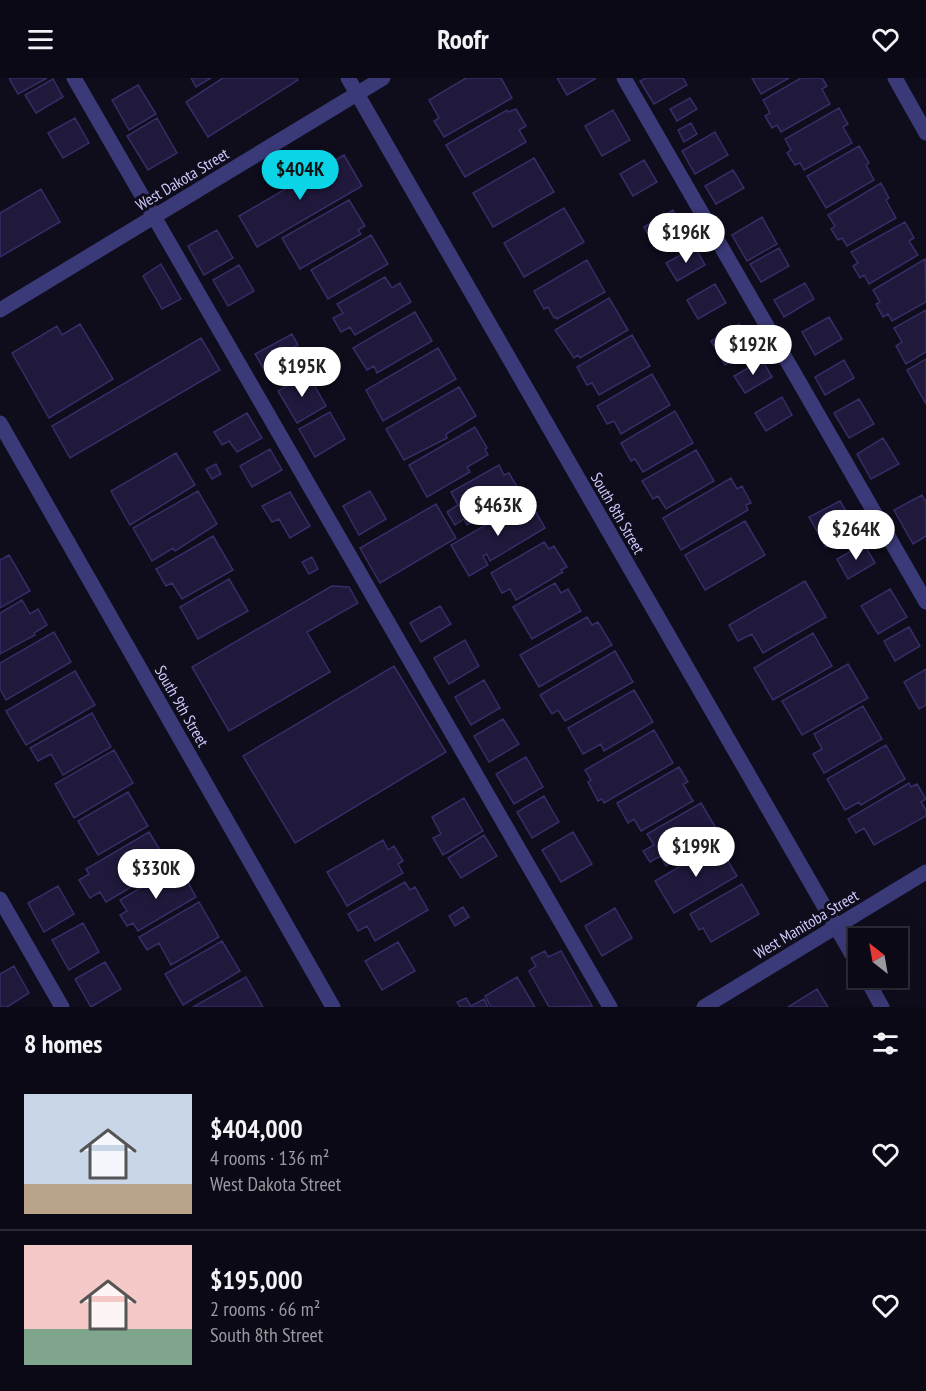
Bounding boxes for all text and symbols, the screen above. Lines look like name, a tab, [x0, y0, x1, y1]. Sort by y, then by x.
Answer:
text: Roofr	[437, 22, 489, 56]
icon: menu	[24, 23, 57, 56]
icon: heart	[869, 23, 902, 56]
street label: West Dakota Street	[132, 143, 233, 215]
pin: $404K	[258, 150, 342, 201]
text: $404K	[276, 156, 324, 182]
pin: $196K	[644, 213, 728, 264]
text: $196K	[662, 219, 710, 245]
pin: $192K	[711, 325, 795, 376]
text: $192K	[729, 331, 777, 357]
pin: $195K	[260, 347, 344, 398]
text: $195K	[278, 353, 326, 379]
street label: South 8th Street	[587, 469, 650, 558]
pin: $463K	[456, 486, 540, 537]
text: $463K	[474, 492, 522, 518]
pin: $264K	[814, 510, 898, 561]
text: $264K	[832, 516, 880, 542]
street label: South 9th Street	[151, 662, 214, 751]
pin: $199K	[654, 827, 738, 878]
text: $199K	[672, 833, 720, 859]
pin: $330K	[114, 849, 198, 900]
text: $330K	[132, 855, 180, 881]
street label: West Manitoba Street	[750, 885, 862, 963]
north arrow	[848, 928, 908, 988]
map controls	[848, 928, 908, 988]
text: 8 homes	[24, 1027, 102, 1060]
icon: filters	[869, 1027, 902, 1060]
text: $404,000	[210, 1112, 303, 1145]
icon: home	[72, 1118, 144, 1190]
icon: heart	[869, 1138, 902, 1171]
text: 4 rooms · 136 m²	[210, 1145, 329, 1171]
text: West Dakota Street	[210, 1171, 341, 1197]
text: $195,000	[210, 1263, 303, 1296]
icon: home	[72, 1269, 144, 1341]
icon: heart	[869, 1289, 902, 1322]
text: 2 rooms · 66 m²	[210, 1296, 320, 1322]
text: South 8th Street	[210, 1322, 323, 1348]

